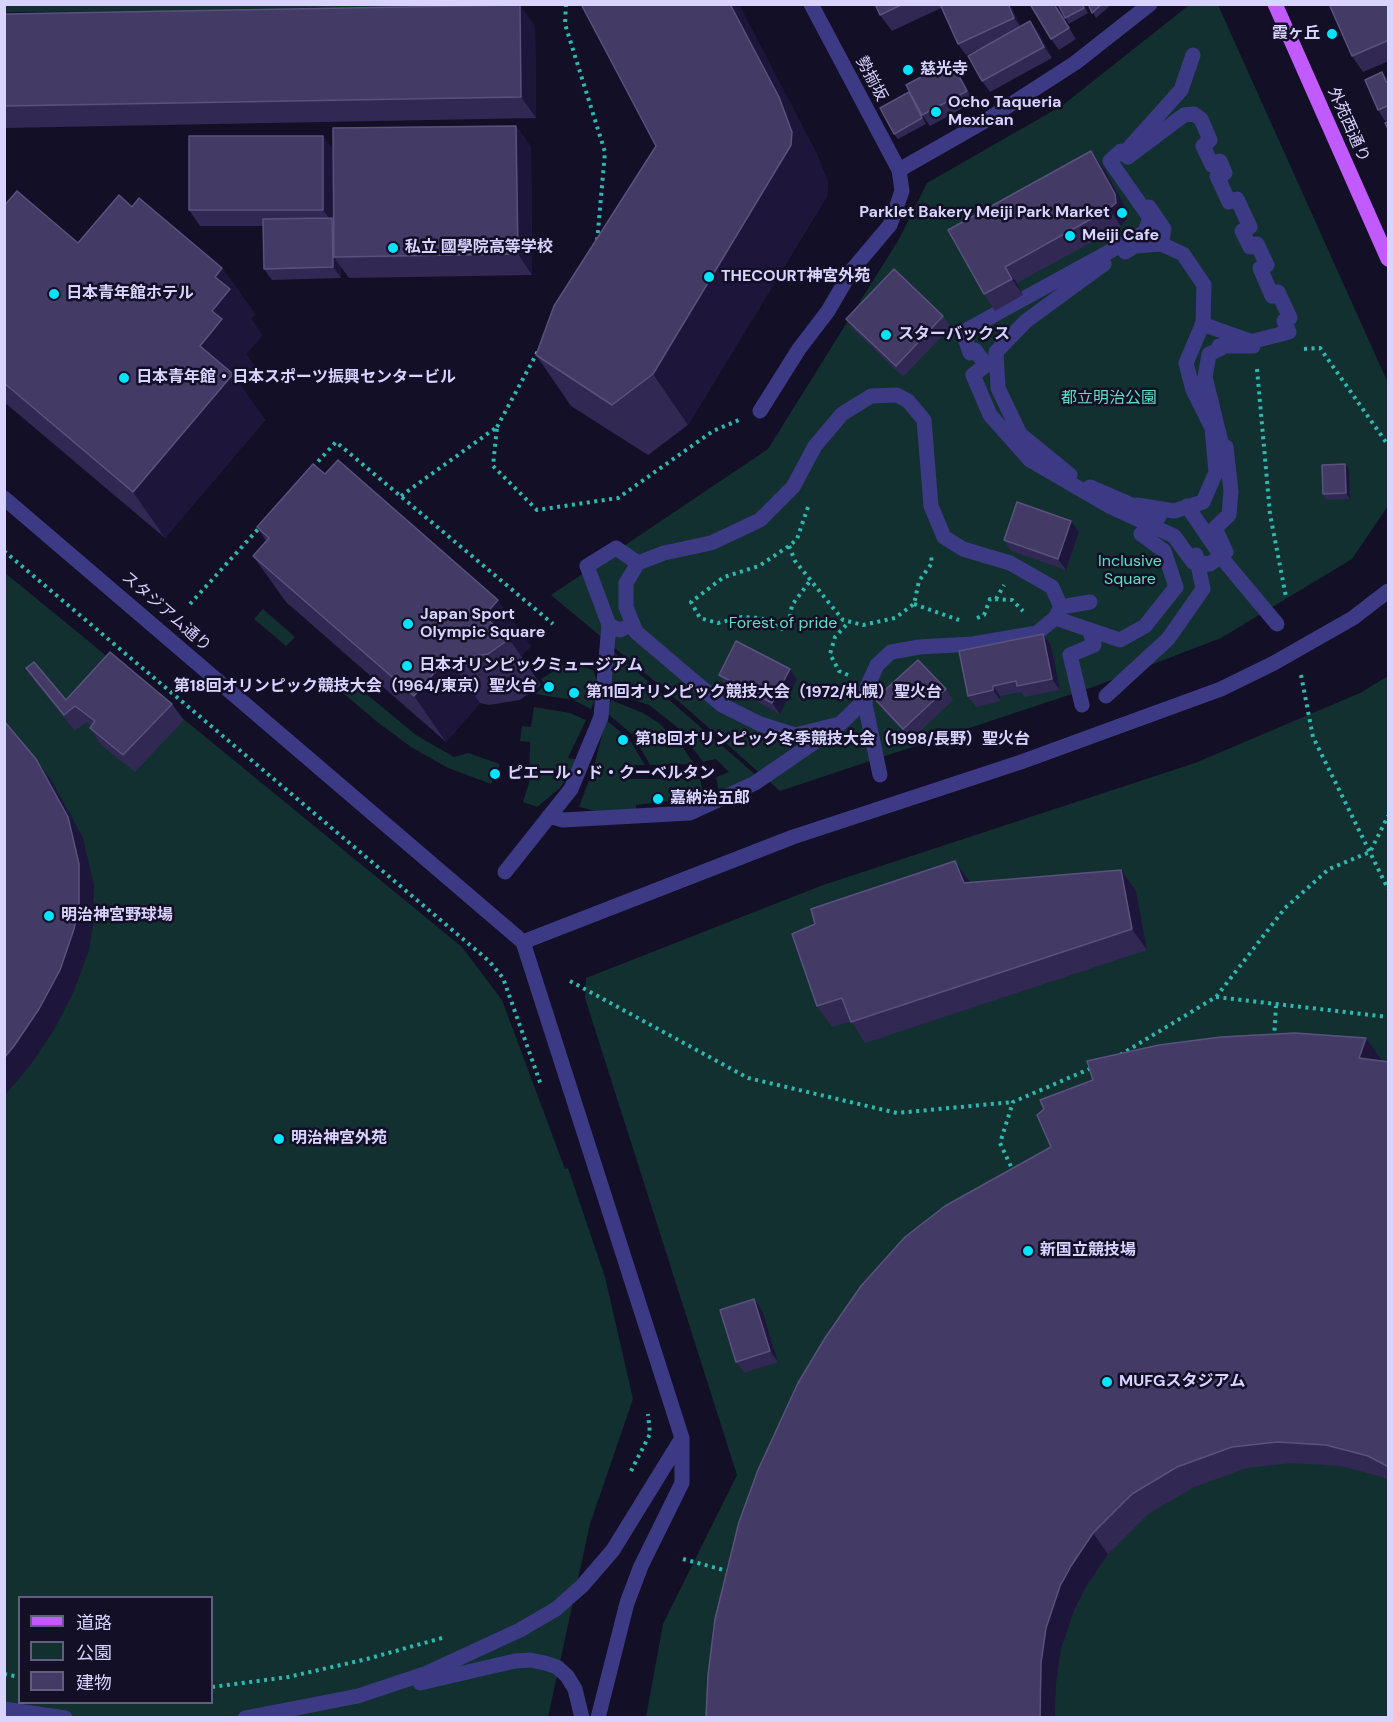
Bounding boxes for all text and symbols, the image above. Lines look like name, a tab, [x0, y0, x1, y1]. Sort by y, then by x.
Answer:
place label: 霞ヶ丘	[1272, 24, 1320, 44]
marker: 霞ヶ丘	[1325, 27, 1339, 41]
street label: 勢揃坂	[851, 53, 891, 105]
place label: 慈光寺	[920, 60, 968, 80]
marker: 慈光寺	[901, 63, 915, 77]
street label: 外苑西通り	[1323, 85, 1373, 165]
place label: Ocho Taqueria Mexican	[948, 93, 1061, 131]
marker: Ocho Taqueria Mexican	[929, 105, 943, 119]
place label: Parklet Bakery Meiji Park Market	[859, 203, 1110, 223]
marker: Parklet Bakery Meiji Park Market	[1115, 206, 1129, 220]
place label: Meiji Cafe	[1082, 226, 1159, 246]
marker: Meiji Cafe	[1063, 229, 1077, 243]
place label: 私立 國學院高等学校	[405, 238, 553, 258]
marker: 私立 國學院高等学校	[386, 241, 400, 255]
place label: THECOURT神宮外苑	[721, 267, 870, 287]
marker: THECOURT神宮外苑	[702, 270, 716, 284]
place label: 日本青年館ホテル	[66, 284, 194, 304]
marker: 日本青年館ホテル	[47, 287, 61, 301]
place label: スターバックス	[898, 325, 1010, 345]
marker: スターバックス	[879, 328, 893, 342]
place label: 日本青年館・日本スポーツ振興センタービル	[136, 368, 456, 388]
marker: 日本青年館・日本スポーツ振興センタービル	[117, 371, 131, 385]
park label: 都立明治公園	[1061, 389, 1157, 409]
park label: Inclusive Square	[1098, 552, 1162, 590]
street label: スタジアム通り	[117, 568, 215, 656]
place label: Japan Sport Olympic Square	[420, 605, 545, 643]
park label: Forest of pride	[729, 614, 837, 634]
marker: Japan Sport Olympic Square	[401, 617, 415, 631]
place label: 日本オリンピックミュージアム	[419, 656, 643, 676]
marker: 日本オリンピックミュージアム	[400, 659, 414, 673]
place label: 第18回オリンピック競技大会（1964/東京）聖火台	[174, 677, 537, 697]
marker: 第18回オリンピック競技大会（1964/東京）聖火台	[542, 680, 556, 694]
place label: 第11回オリンピック競技大会（1972/札幌）聖火台	[586, 683, 942, 703]
marker: 第11回オリンピック競技大会（1972/札幌）聖火台	[567, 686, 581, 700]
place label: 第18回オリンピック冬季競技大会（1998/長野）聖火台	[635, 730, 1030, 750]
marker: 第18回オリンピック冬季競技大会（1998/長野）聖火台	[616, 733, 630, 747]
place label: ピエール・ド・クーベルタン	[507, 764, 715, 784]
marker: ピエール・ド・クーベルタン	[488, 767, 502, 781]
place label: 嘉納治五郎	[670, 789, 750, 809]
marker: 嘉納治五郎	[651, 792, 665, 806]
place label: 明治神宮野球場	[61, 906, 173, 926]
marker: 明治神宮野球場	[42, 909, 56, 923]
place label: 明治神宮外苑	[291, 1129, 387, 1149]
marker: 明治神宮外苑	[272, 1132, 286, 1146]
place label: 新国立競技場	[1040, 1241, 1136, 1261]
marker: 新国立競技場	[1021, 1244, 1035, 1258]
place label: MUFGスタジアム	[1119, 1372, 1245, 1392]
marker: MUFGスタジアム	[1100, 1375, 1114, 1389]
legend	[18, 1596, 213, 1704]
text: 道路	[76, 1611, 112, 1635]
text: 公園	[76, 1641, 112, 1665]
text: 建物	[76, 1671, 112, 1695]

